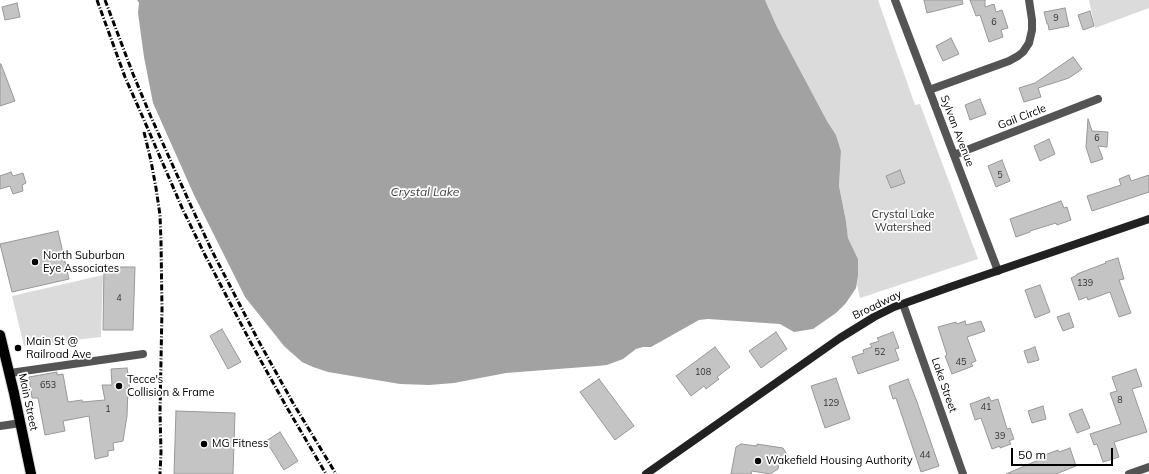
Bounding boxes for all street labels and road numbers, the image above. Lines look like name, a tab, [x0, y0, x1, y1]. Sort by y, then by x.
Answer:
street label: Sylvan Avenue	[937, 94, 977, 168]
street label: Gail Circle	[996, 102, 1048, 132]
street label: Broadway	[850, 288, 904, 322]
street label: Lake Street	[928, 356, 960, 414]
street label: Main Street	[15, 372, 41, 432]

